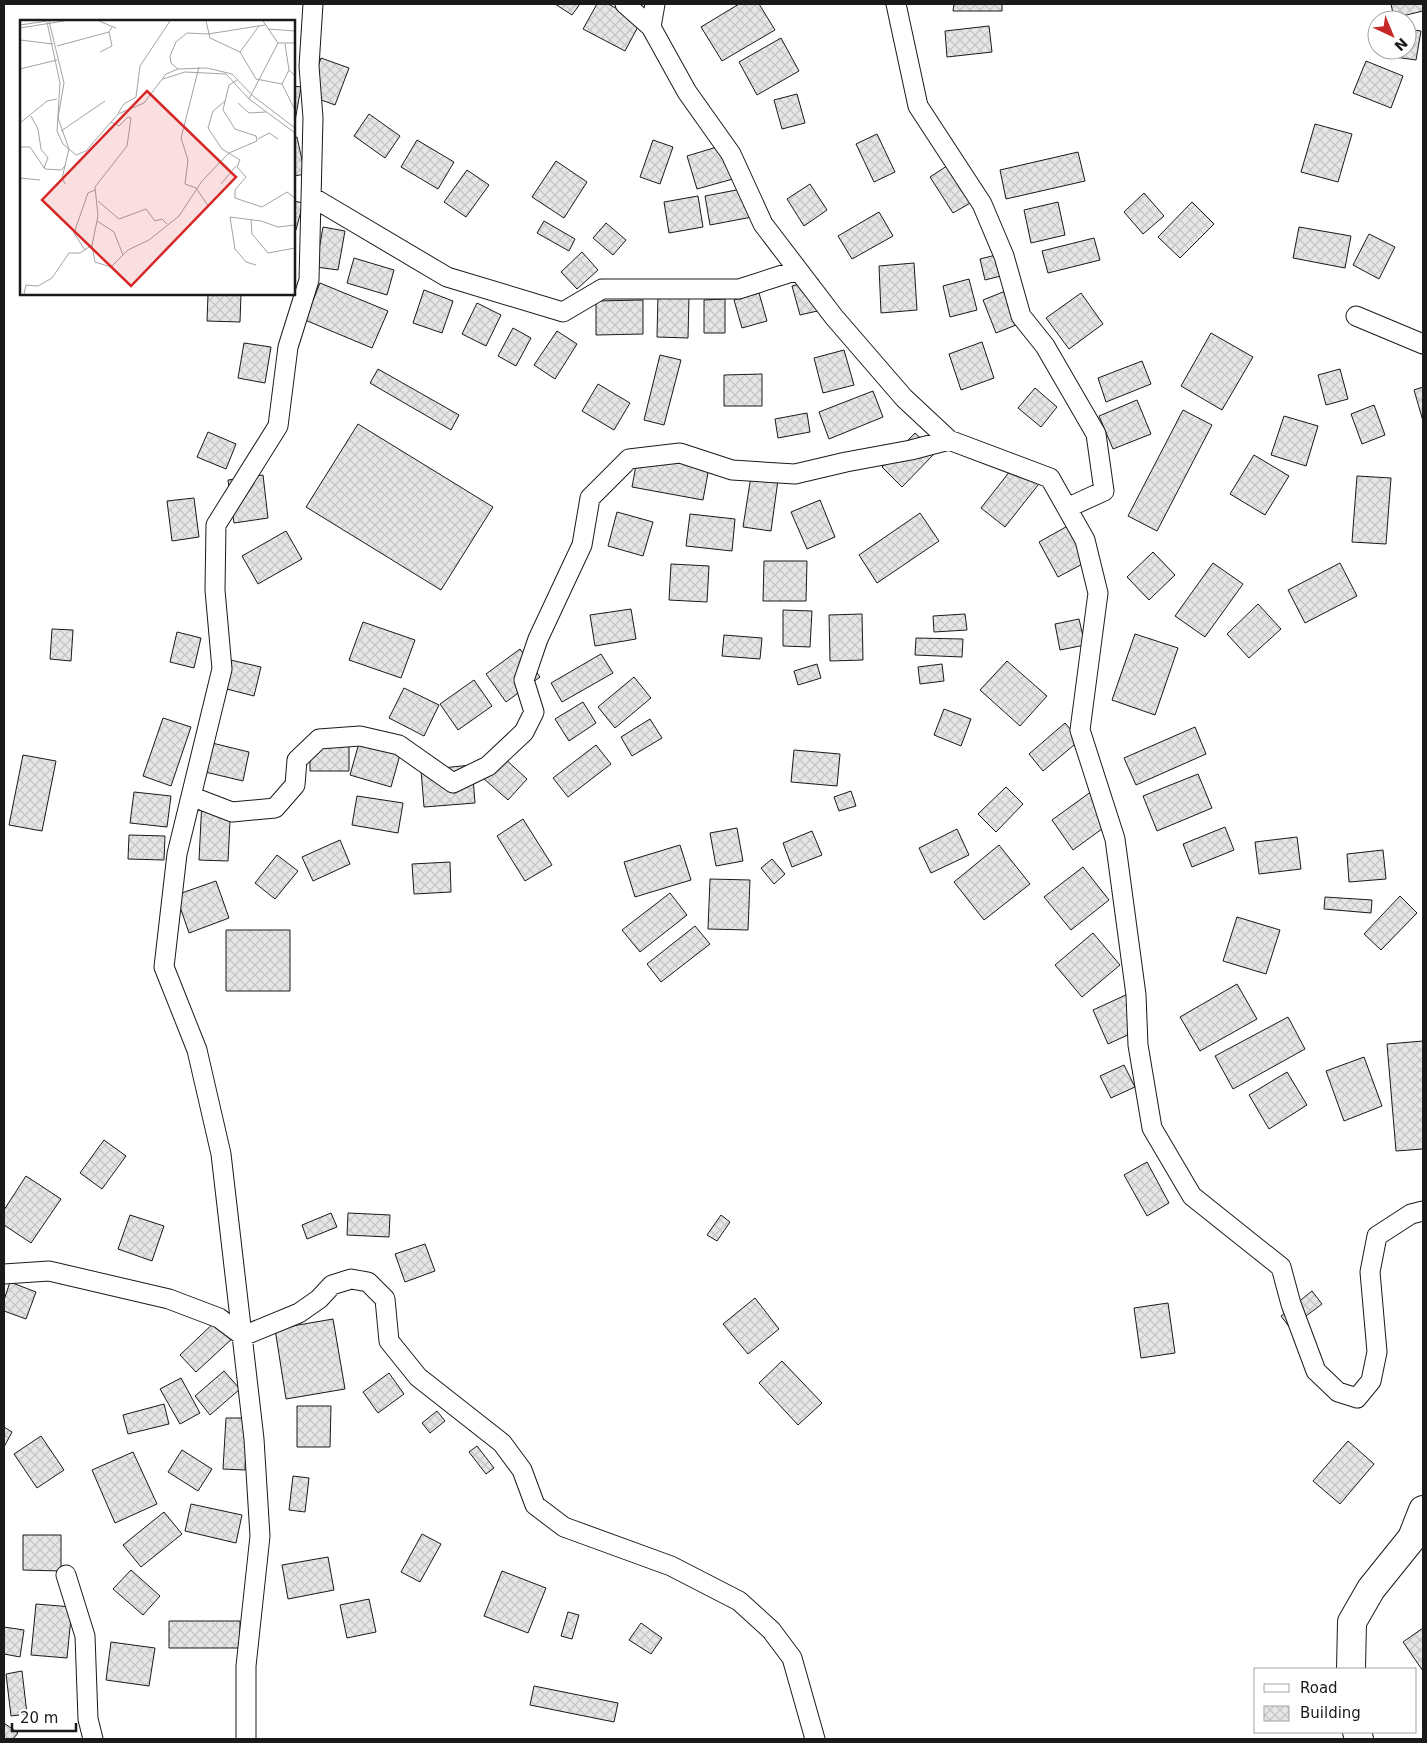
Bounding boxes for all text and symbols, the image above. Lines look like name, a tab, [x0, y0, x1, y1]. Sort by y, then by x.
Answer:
north arrow	[1367, 10, 1417, 60]
inset map	[20, 20, 295, 295]
text: N	[1391, 35, 1411, 54]
legend	[1254, 1668, 1417, 1733]
text: Road	[1300, 1679, 1338, 1697]
scale bar	[12, 1700, 76, 1732]
text: Building	[1300, 1704, 1361, 1722]
text: 20 m	[20, 1709, 58, 1727]

